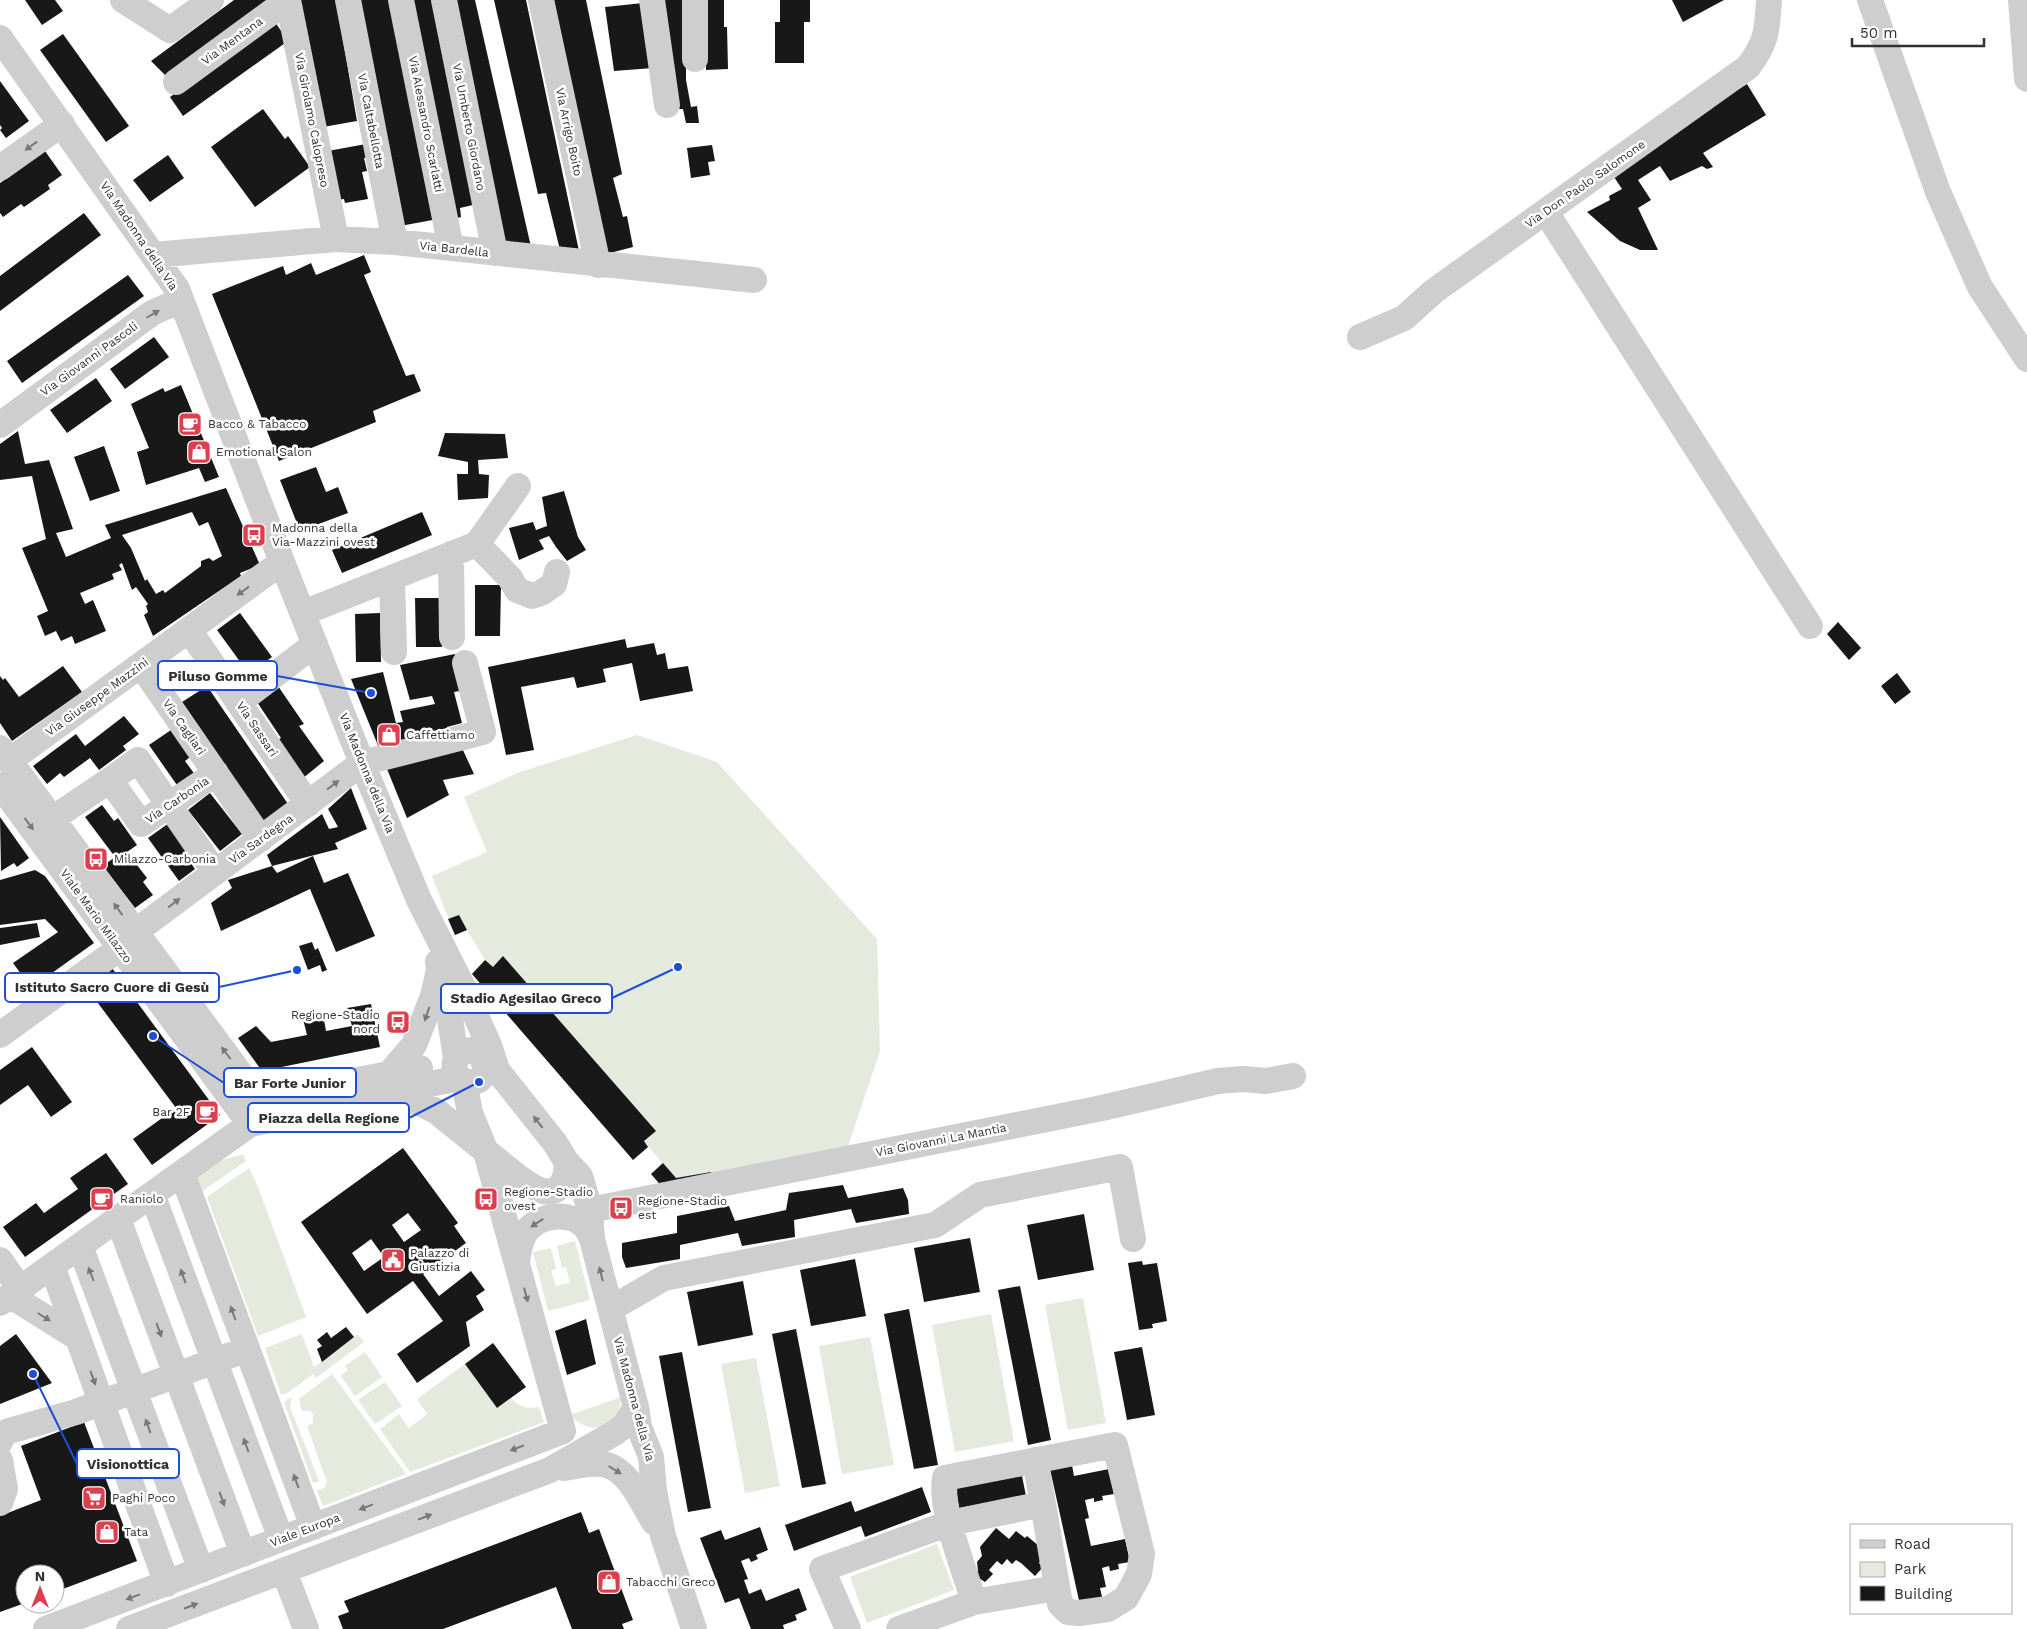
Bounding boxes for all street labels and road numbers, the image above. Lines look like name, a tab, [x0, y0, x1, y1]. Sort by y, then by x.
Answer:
street label: Via Mentana	[199, 14, 265, 68]
street label: Via Girolamo Calopreso	[292, 51, 332, 189]
street label: Via Alessandro Scarlatti	[406, 55, 446, 193]
street label: Via Umberto Giordano	[450, 62, 488, 192]
street label: Via Caltabellotta	[355, 72, 387, 170]
street label: Via Arrigo Boito	[553, 86, 585, 178]
street label: Via Don Paolo Salomone	[1522, 137, 1648, 231]
street label: Via Madonna della Via	[97, 179, 181, 293]
street label: Via Bardella	[419, 238, 489, 260]
street label: Via Giovanni Pascoli	[38, 319, 140, 399]
street label: Via Giuseppe Mazzini	[43, 655, 151, 739]
street label: Via Cagliari	[160, 696, 208, 758]
street label: Via Sassari	[233, 699, 281, 759]
street label: Via Madonna della Via	[336, 711, 398, 835]
street label: Via Carbonia	[143, 773, 212, 826]
street label: Via Sardegna	[226, 811, 296, 867]
street label: Viale Mario Milazzo	[57, 866, 135, 966]
street label: Via Giovanni La Mantia	[874, 1120, 1008, 1160]
street label: Via Madonna della Via	[611, 1335, 657, 1463]
street label: Viale Europa	[268, 1510, 342, 1550]

